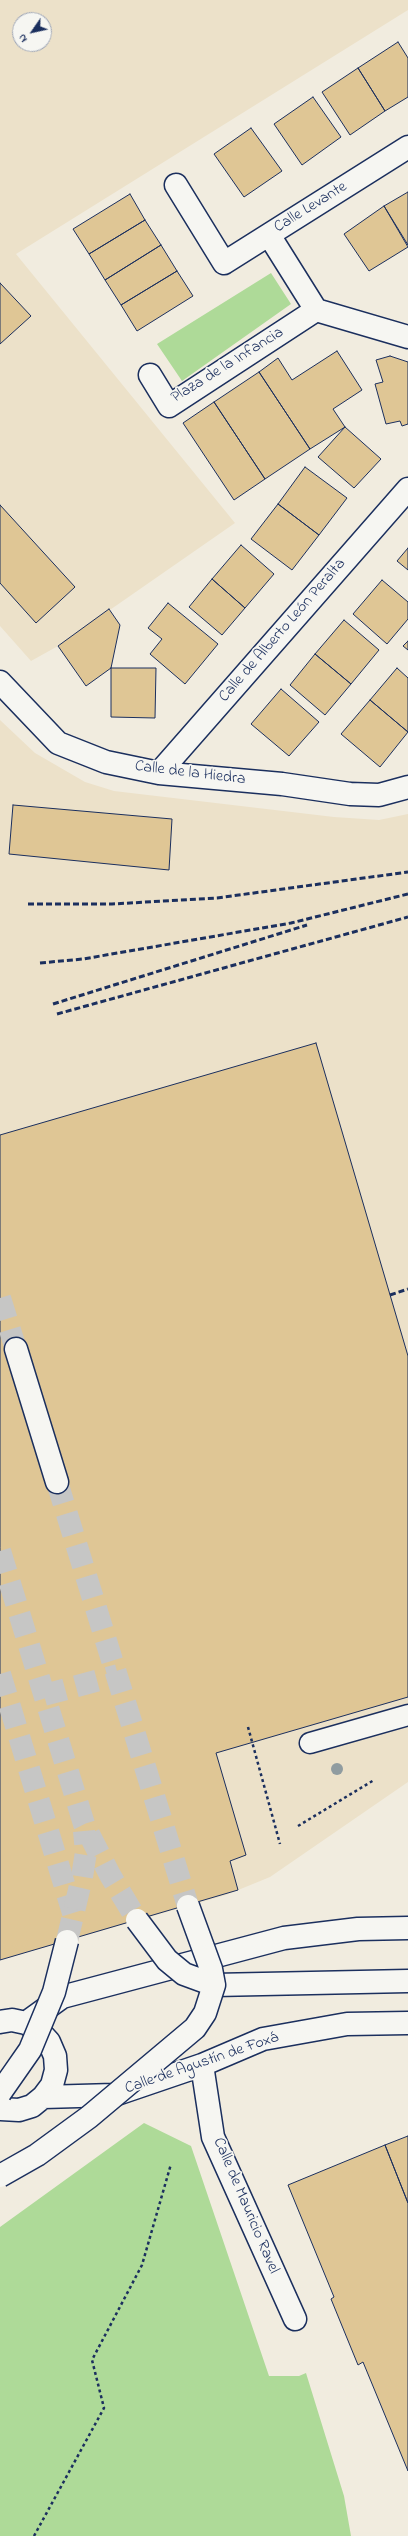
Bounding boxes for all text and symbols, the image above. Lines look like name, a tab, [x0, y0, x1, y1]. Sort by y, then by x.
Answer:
north arrow	[12, 12, 52, 52]
text: N	[14, 31, 32, 46]
street label: Calle Levante	[271, 178, 351, 238]
street label: Plaza de la Infancia	[168, 324, 288, 408]
street label: Calle de Alberto León Peralta	[215, 555, 351, 707]
street label: Calle de la Hiedra	[134, 758, 246, 790]
street label: Calle de Agustín de Foxá	[123, 2029, 281, 2099]
street label: Calle de Mauricio Ravel	[208, 2135, 282, 2277]

